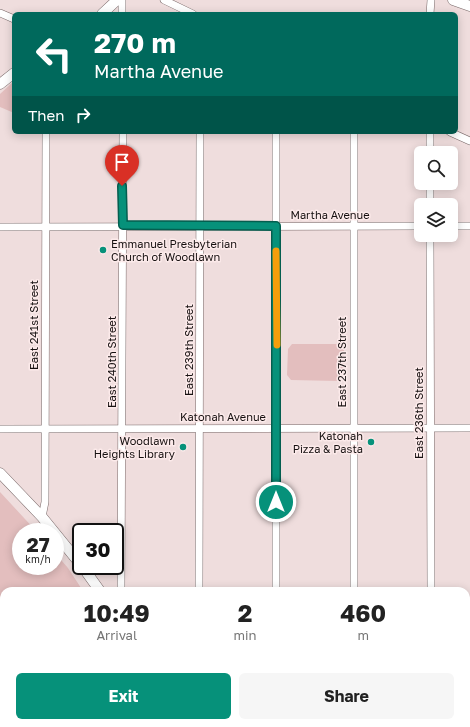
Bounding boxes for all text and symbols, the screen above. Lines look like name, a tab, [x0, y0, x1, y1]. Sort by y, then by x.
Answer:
text: 270 m	[94, 26, 176, 59]
icon: left	[28, 28, 80, 80]
text: Martha Avenue	[94, 60, 224, 82]
icon: right	[72, 104, 94, 126]
text: Then	[28, 106, 64, 124]
pin	[105, 145, 139, 186]
map controls	[414, 146, 458, 242]
button: search	[414, 146, 458, 190]
icon: arrive	[111, 151, 133, 173]
button: layers	[414, 198, 458, 242]
street label: Martha Avenue	[290, 208, 370, 221]
place label: Emmanuel Presbyterian Church of Woodlawn	[111, 237, 237, 263]
marker: Emmanuel Presbyterian Church of Woodlawn	[98, 245, 108, 255]
street label: East 241st Street	[27, 280, 40, 370]
street label: East 239th Street	[182, 304, 195, 396]
street label: East 240th Street	[105, 316, 118, 408]
street label: East 237th Street	[335, 317, 348, 407]
street label: East 236th Street	[412, 367, 425, 459]
street label: Katonah Avenue	[180, 410, 266, 423]
place label: Katonah Pizza & Pasta	[293, 429, 363, 455]
place label: Woodlawn Heights Library	[94, 434, 175, 460]
marker: Katonah Pizza & Pasta	[366, 437, 376, 447]
marker: Woodlawn Heights Library	[178, 442, 188, 452]
position arrow	[255, 481, 297, 523]
speed limit sign: 30	[72, 523, 124, 575]
text: 27	[26, 532, 50, 556]
text: km/h	[25, 553, 51, 565]
text: 10:49	[84, 598, 150, 627]
text: 2	[238, 598, 252, 627]
text: 460	[340, 598, 386, 627]
text: Arrival	[96, 627, 137, 643]
text: min	[234, 627, 257, 643]
text: m	[357, 627, 369, 643]
button: Exit	[16, 673, 231, 719]
button: Share	[239, 673, 454, 719]

